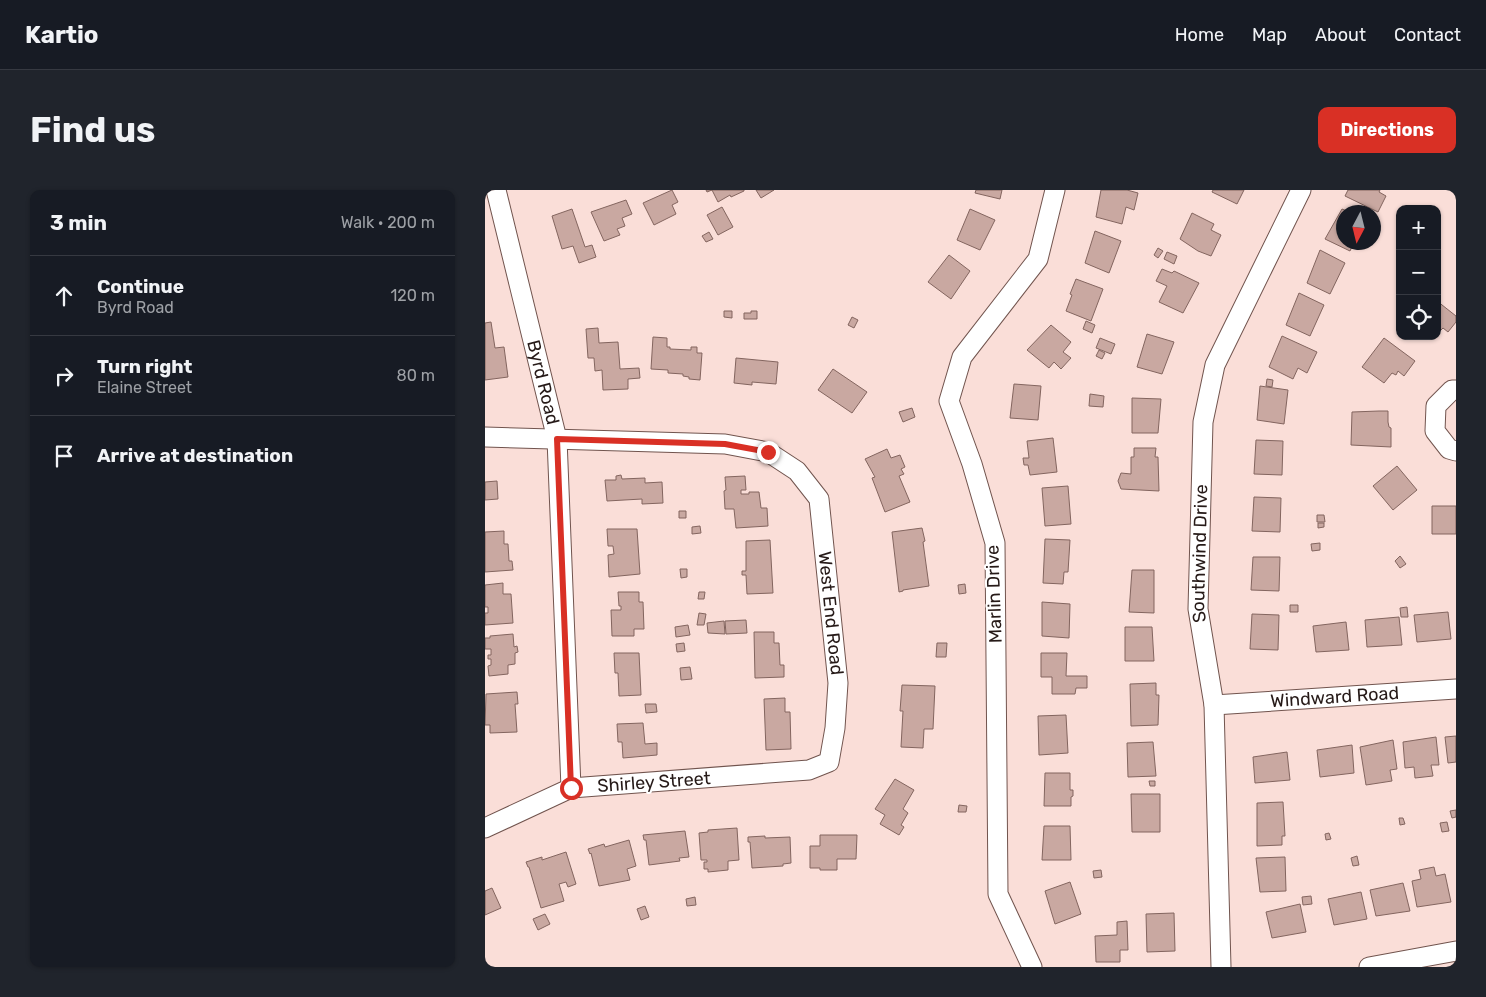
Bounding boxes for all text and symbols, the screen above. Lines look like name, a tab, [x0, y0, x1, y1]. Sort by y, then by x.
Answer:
text: Kartio	[25, 21, 99, 49]
text: Home	[1175, 24, 1224, 46]
text: Map	[1252, 24, 1287, 46]
text: About	[1315, 24, 1366, 46]
text: Contact	[1394, 24, 1461, 46]
button: Directions	[1318, 107, 1456, 153]
text: Find us	[30, 109, 155, 151]
north arrow	[1336, 205, 1381, 250]
map controls	[1396, 205, 1441, 340]
button: +	[1396, 205, 1441, 250]
text: 3 min	[50, 210, 107, 235]
text: Walk · 200 m	[341, 213, 435, 232]
button: −	[1396, 250, 1441, 295]
text: Continue	[97, 275, 184, 298]
icon: ahead	[50, 282, 78, 310]
text: 120 m	[390, 286, 435, 305]
button: locate	[1396, 295, 1441, 340]
text: Byrd Road	[97, 298, 174, 317]
street label: Byrd Road	[522, 338, 564, 427]
text: Turn right	[97, 355, 192, 378]
icon: right	[50, 362, 78, 390]
text: 80 m	[397, 366, 435, 385]
text: Elaine Street	[97, 378, 192, 397]
route end	[757, 441, 780, 464]
icon: arrive	[50, 442, 78, 470]
text: Arrive at destination	[97, 444, 293, 467]
street label: Southwind Drive	[1187, 484, 1212, 624]
street label: Marlin Drive	[981, 544, 1007, 644]
street label: West End Road	[813, 550, 848, 676]
street label: Windward Road	[1270, 682, 1400, 712]
street label: Shirley Street	[597, 767, 711, 797]
route start	[560, 777, 583, 800]

